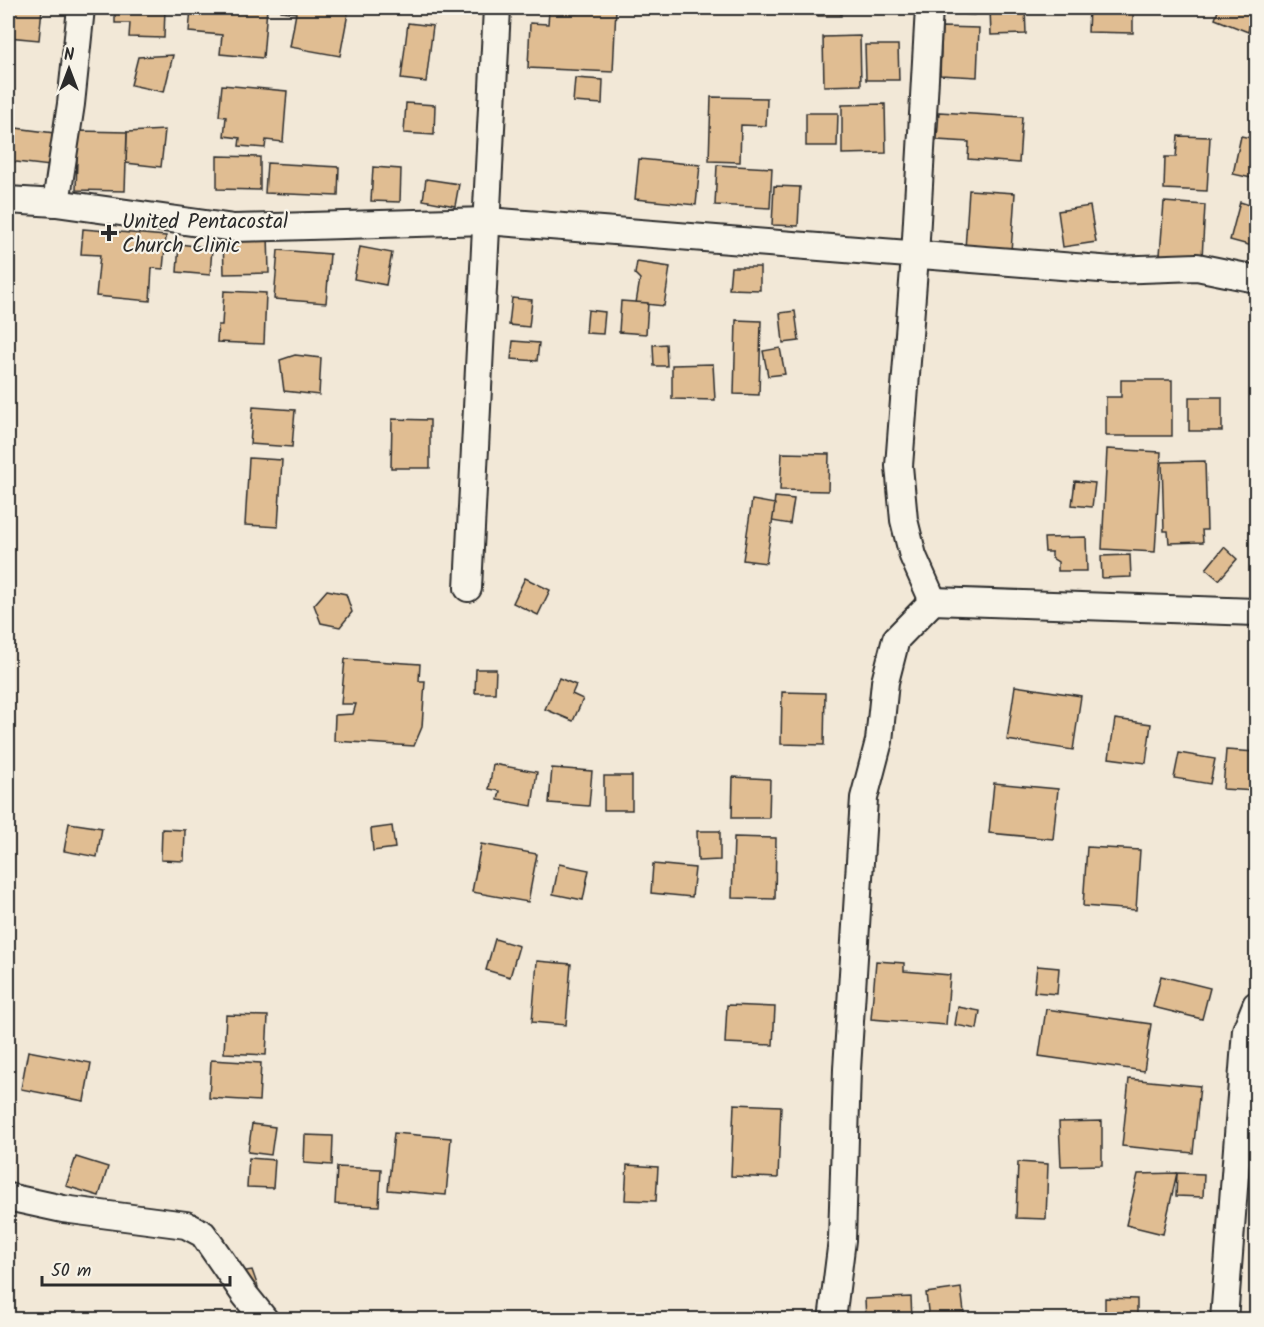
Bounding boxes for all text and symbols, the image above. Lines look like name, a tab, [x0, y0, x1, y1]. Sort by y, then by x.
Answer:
north arrow	[39, 39, 99, 99]
text: N	[64, 43, 74, 68]
place label: United Pentacostal Church Clinic	[122, 206, 288, 263]
marker: United Pentacostal Church Clinic	[100, 224, 118, 242]
scale bar	[42, 1249, 230, 1287]
text: 50 m	[51, 1257, 91, 1286]

